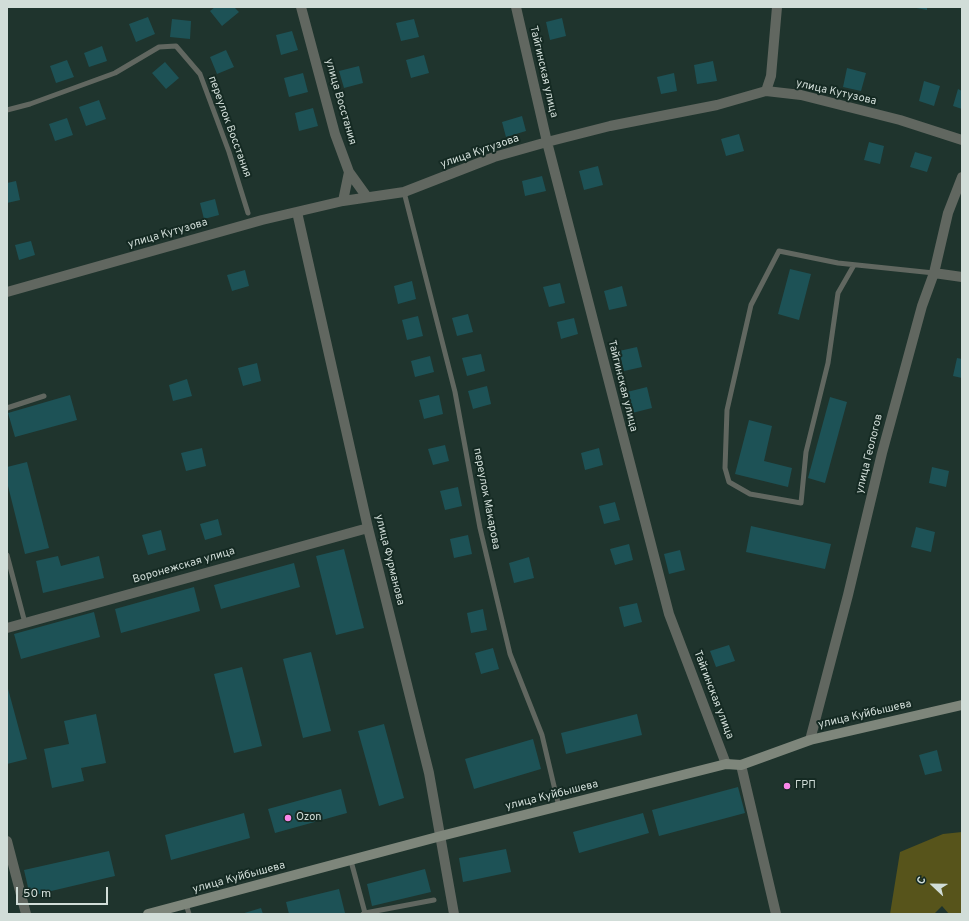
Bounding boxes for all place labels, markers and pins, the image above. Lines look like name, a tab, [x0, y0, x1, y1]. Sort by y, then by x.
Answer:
place label: ГРП	[795, 779, 816, 793]
marker: ГРП	[782, 781, 792, 791]
place label: Ozon	[296, 811, 322, 825]
marker: Ozon	[283, 813, 293, 823]

